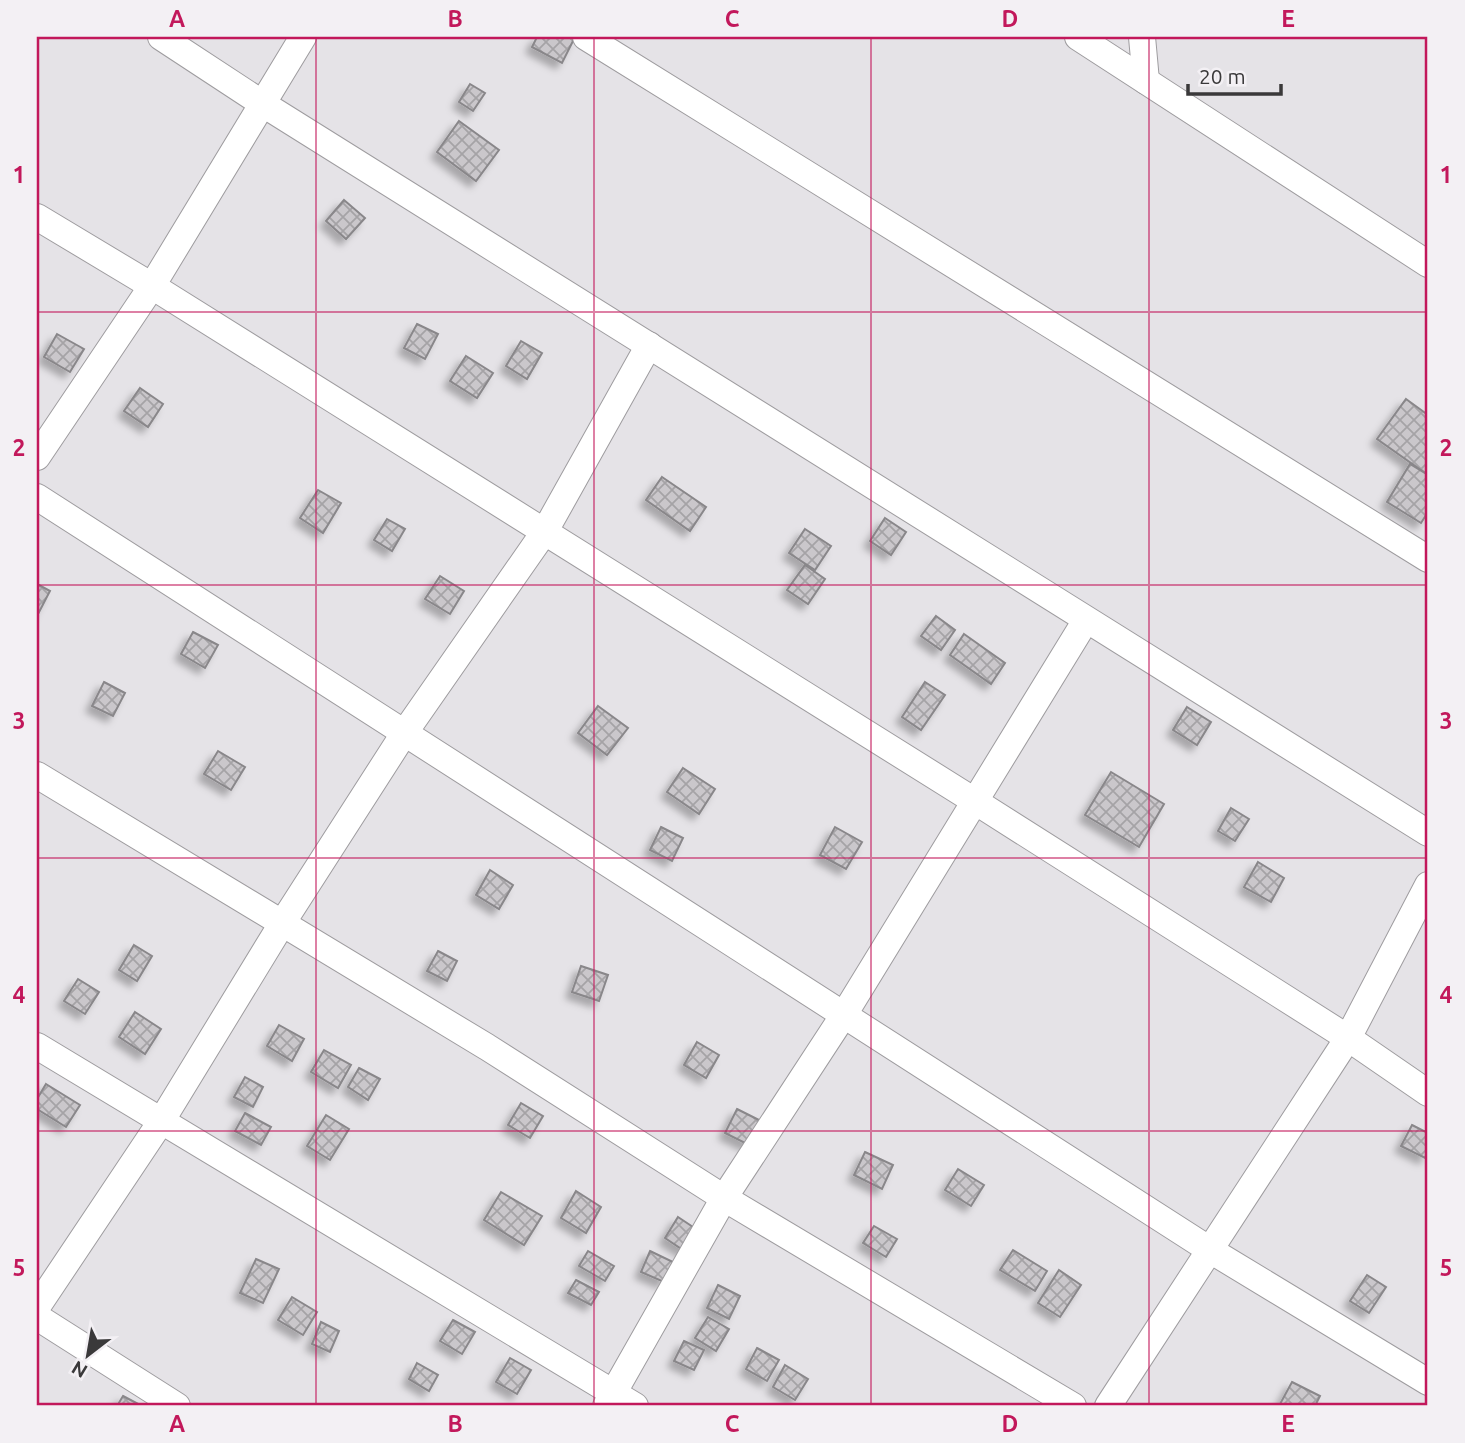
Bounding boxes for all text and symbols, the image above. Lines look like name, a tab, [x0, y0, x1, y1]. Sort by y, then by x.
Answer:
text: A	[169, 6, 185, 31]
text: B	[447, 6, 463, 31]
text: C	[725, 6, 740, 31]
text: D	[1002, 6, 1018, 31]
text: E	[1281, 6, 1295, 31]
scale bar	[1188, 52, 1281, 96]
text: 20 m	[1199, 64, 1246, 88]
text: 1	[13, 162, 25, 187]
text: 1	[1440, 162, 1452, 187]
text: 2	[13, 435, 25, 460]
text: 2	[1440, 435, 1452, 460]
text: 3	[13, 708, 25, 733]
text: 3	[1440, 708, 1452, 733]
text: 4	[13, 982, 26, 1007]
text: 4	[1440, 982, 1453, 1007]
text: 5	[13, 1255, 25, 1280]
text: 5	[1440, 1255, 1452, 1280]
north arrow	[52, 1320, 122, 1390]
text: N	[67, 1356, 91, 1383]
text: A	[169, 1411, 185, 1436]
text: B	[447, 1411, 463, 1436]
text: C	[725, 1411, 740, 1436]
text: D	[1002, 1411, 1018, 1436]
text: E	[1281, 1411, 1295, 1436]

